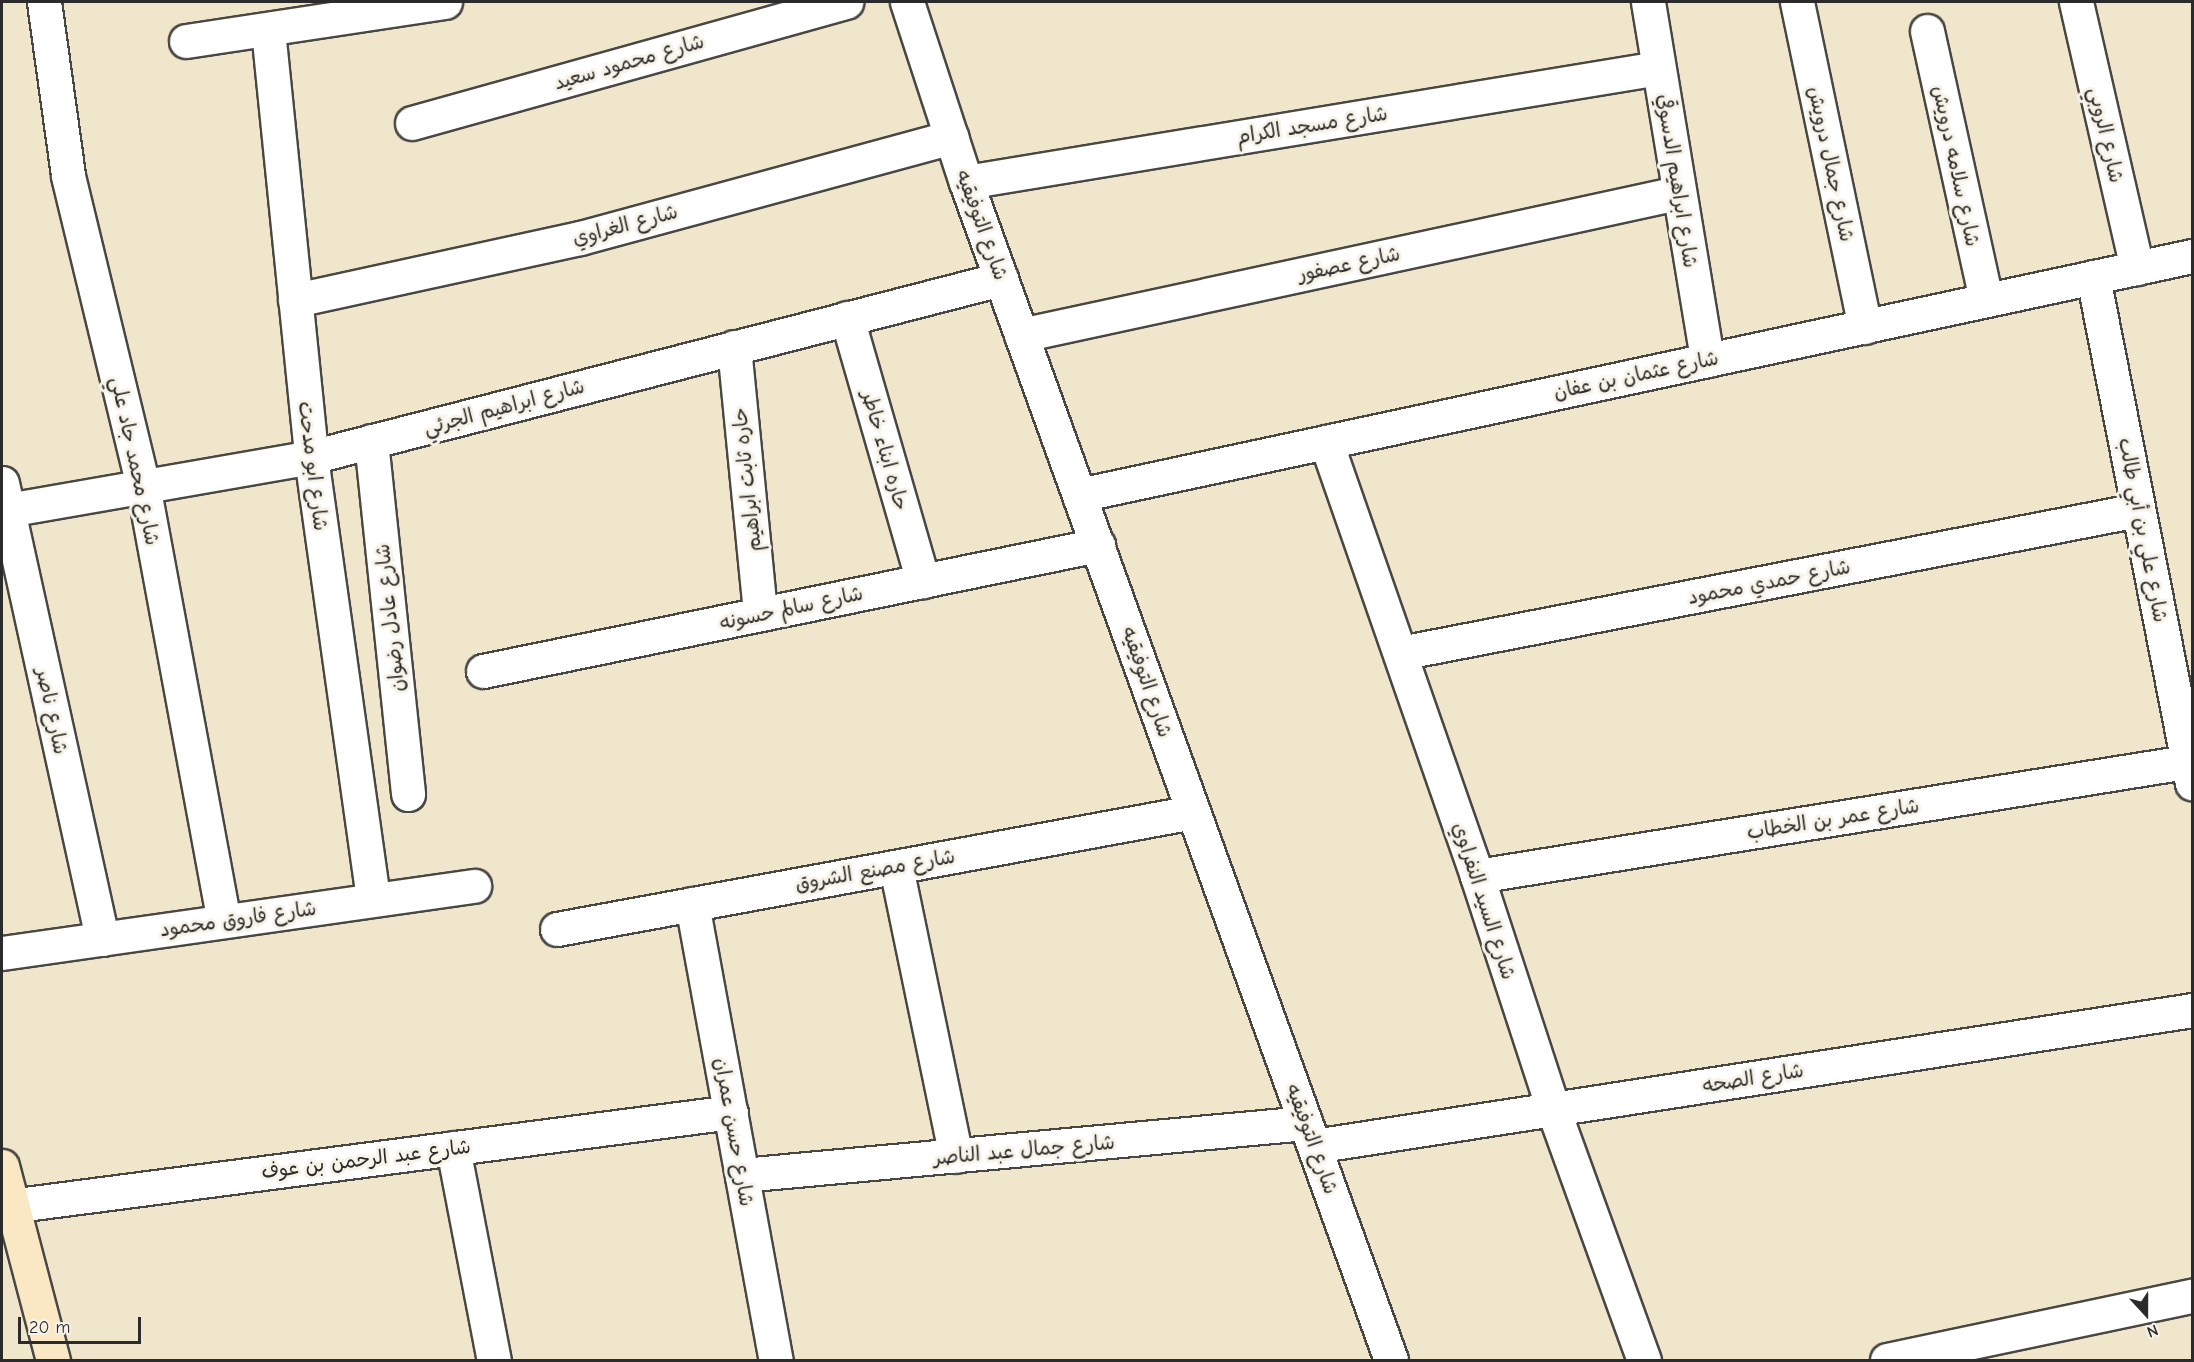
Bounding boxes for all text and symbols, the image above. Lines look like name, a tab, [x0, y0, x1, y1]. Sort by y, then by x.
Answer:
street label: شارع محمود سعيد	[551, 29, 707, 95]
street label: شارع سلامه درويش	[1927, 83, 1985, 249]
street label: شارع جمال درويش	[1803, 84, 1859, 244]
street label: شارع الروبي	[2083, 85, 2129, 185]
street label: شارع ابراهيم الدسوقي	[1651, 92, 1703, 270]
street label: شارع مسجد الكرام	[1235, 101, 1389, 149]
street label: شارع التوفيقيه	[951, 167, 1013, 283]
street label: شارع الغراوي	[570, 199, 680, 251]
street label: شارع عصفور	[1296, 241, 1402, 287]
street label: شارع عثمان بن عفان	[1551, 346, 1721, 404]
street label: شارع ابراهيم الجرئي	[421, 374, 587, 440]
street label: شارع محمد جاد علي	[105, 375, 165, 547]
street label: حاره ابناء خاطر	[857, 388, 913, 512]
street label: شارع ابو مدحت	[293, 400, 333, 532]
street label: حاره ثابت ابراهيم	[728, 407, 766, 553]
street label: شارع علي بن أبي طالب	[2113, 436, 2173, 624]
street label: شارع عادل رضوان	[370, 543, 410, 693]
street label: شارع حمدي محمود	[1686, 554, 1852, 610]
street label: شارع سالم حسونه	[717, 581, 865, 635]
street label: شارع التوفيقيه	[1117, 623, 1177, 741]
street label: شارع ناصر	[31, 666, 73, 756]
street label: شارع عمر بن الخطاب	[1745, 794, 1921, 844]
street label: شارع السيد النفراوي	[1447, 819, 1521, 983]
street label: شارع مصنع الشروق	[793, 844, 957, 896]
street label: شارع فاروق محمود	[158, 896, 318, 942]
street label: شارع حسن عمران	[709, 1056, 759, 1208]
street label: شارع الصحه	[1701, 1058, 1805, 1098]
street label: شارع التوفيقيه	[1281, 1081, 1343, 1197]
street label: شارع جمال عبد الناصر	[932, 1130, 1116, 1170]
street label: شارع عبد الرحمن بن عوف	[260, 1134, 472, 1184]
north arrow	[2116, 1284, 2176, 1344]
scale bar	[21, 1305, 144, 1343]
text: 20 m	[29, 1317, 70, 1338]
text: N	[2144, 1321, 2161, 1341]

